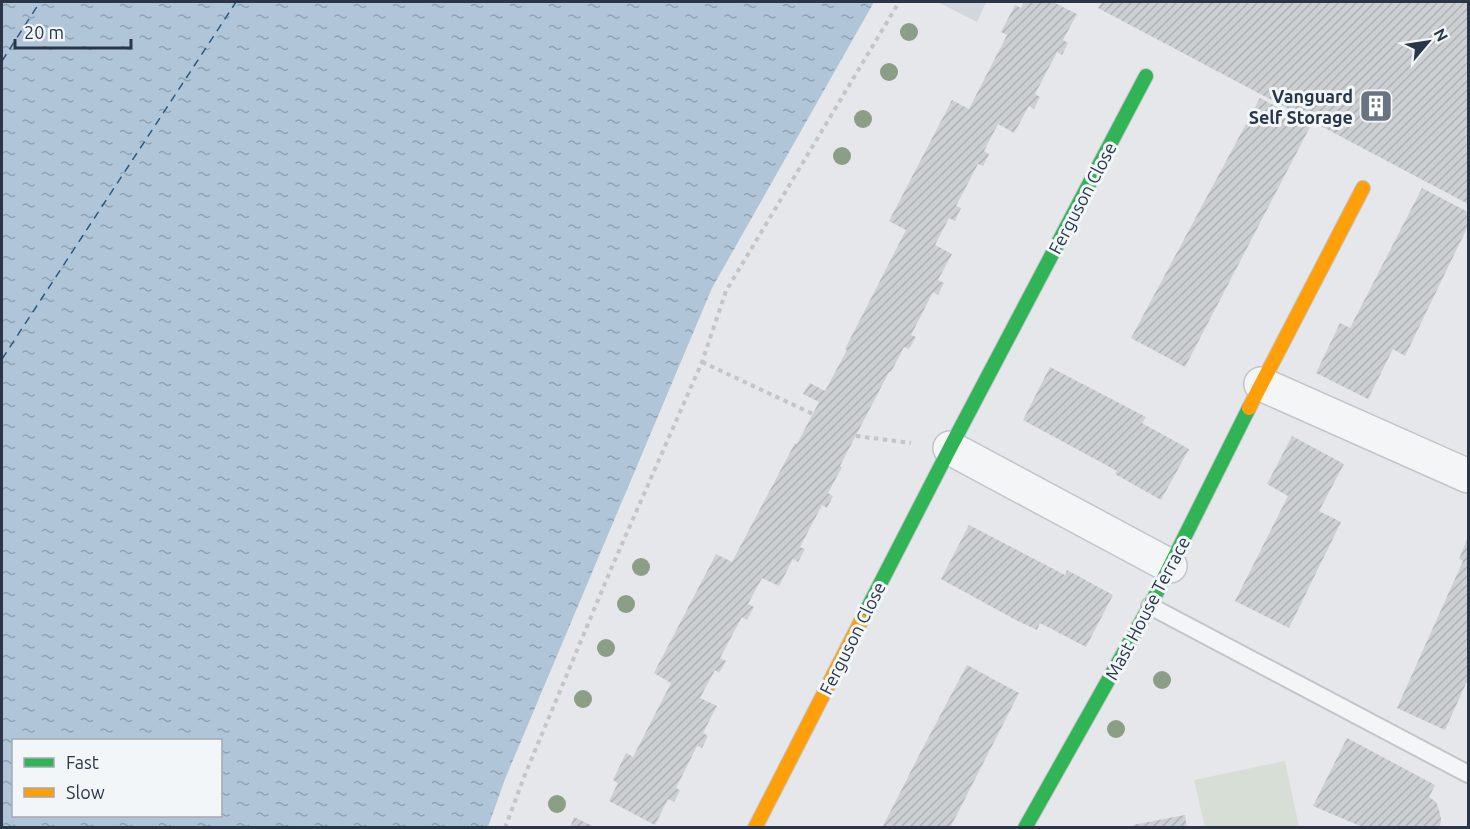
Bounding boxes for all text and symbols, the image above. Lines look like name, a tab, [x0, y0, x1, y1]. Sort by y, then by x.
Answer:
scale bar	[15, 12, 130, 50]
north arrow	[1398, 12, 1458, 72]
text: 20 m	[24, 22, 64, 42]
text: N	[1430, 25, 1452, 44]
place label: Vanguard Self Storage	[1249, 86, 1353, 127]
building icon: Vanguard Self Storage	[1358, 88, 1394, 124]
street label: Ferguson Close	[1044, 139, 1120, 257]
street label: Mast House Terrace	[1101, 533, 1193, 683]
street label: Ferguson Close	[815, 578, 889, 698]
legend	[12, 739, 222, 817]
text: Fast	[66, 752, 99, 772]
text: Slow	[66, 782, 105, 802]

